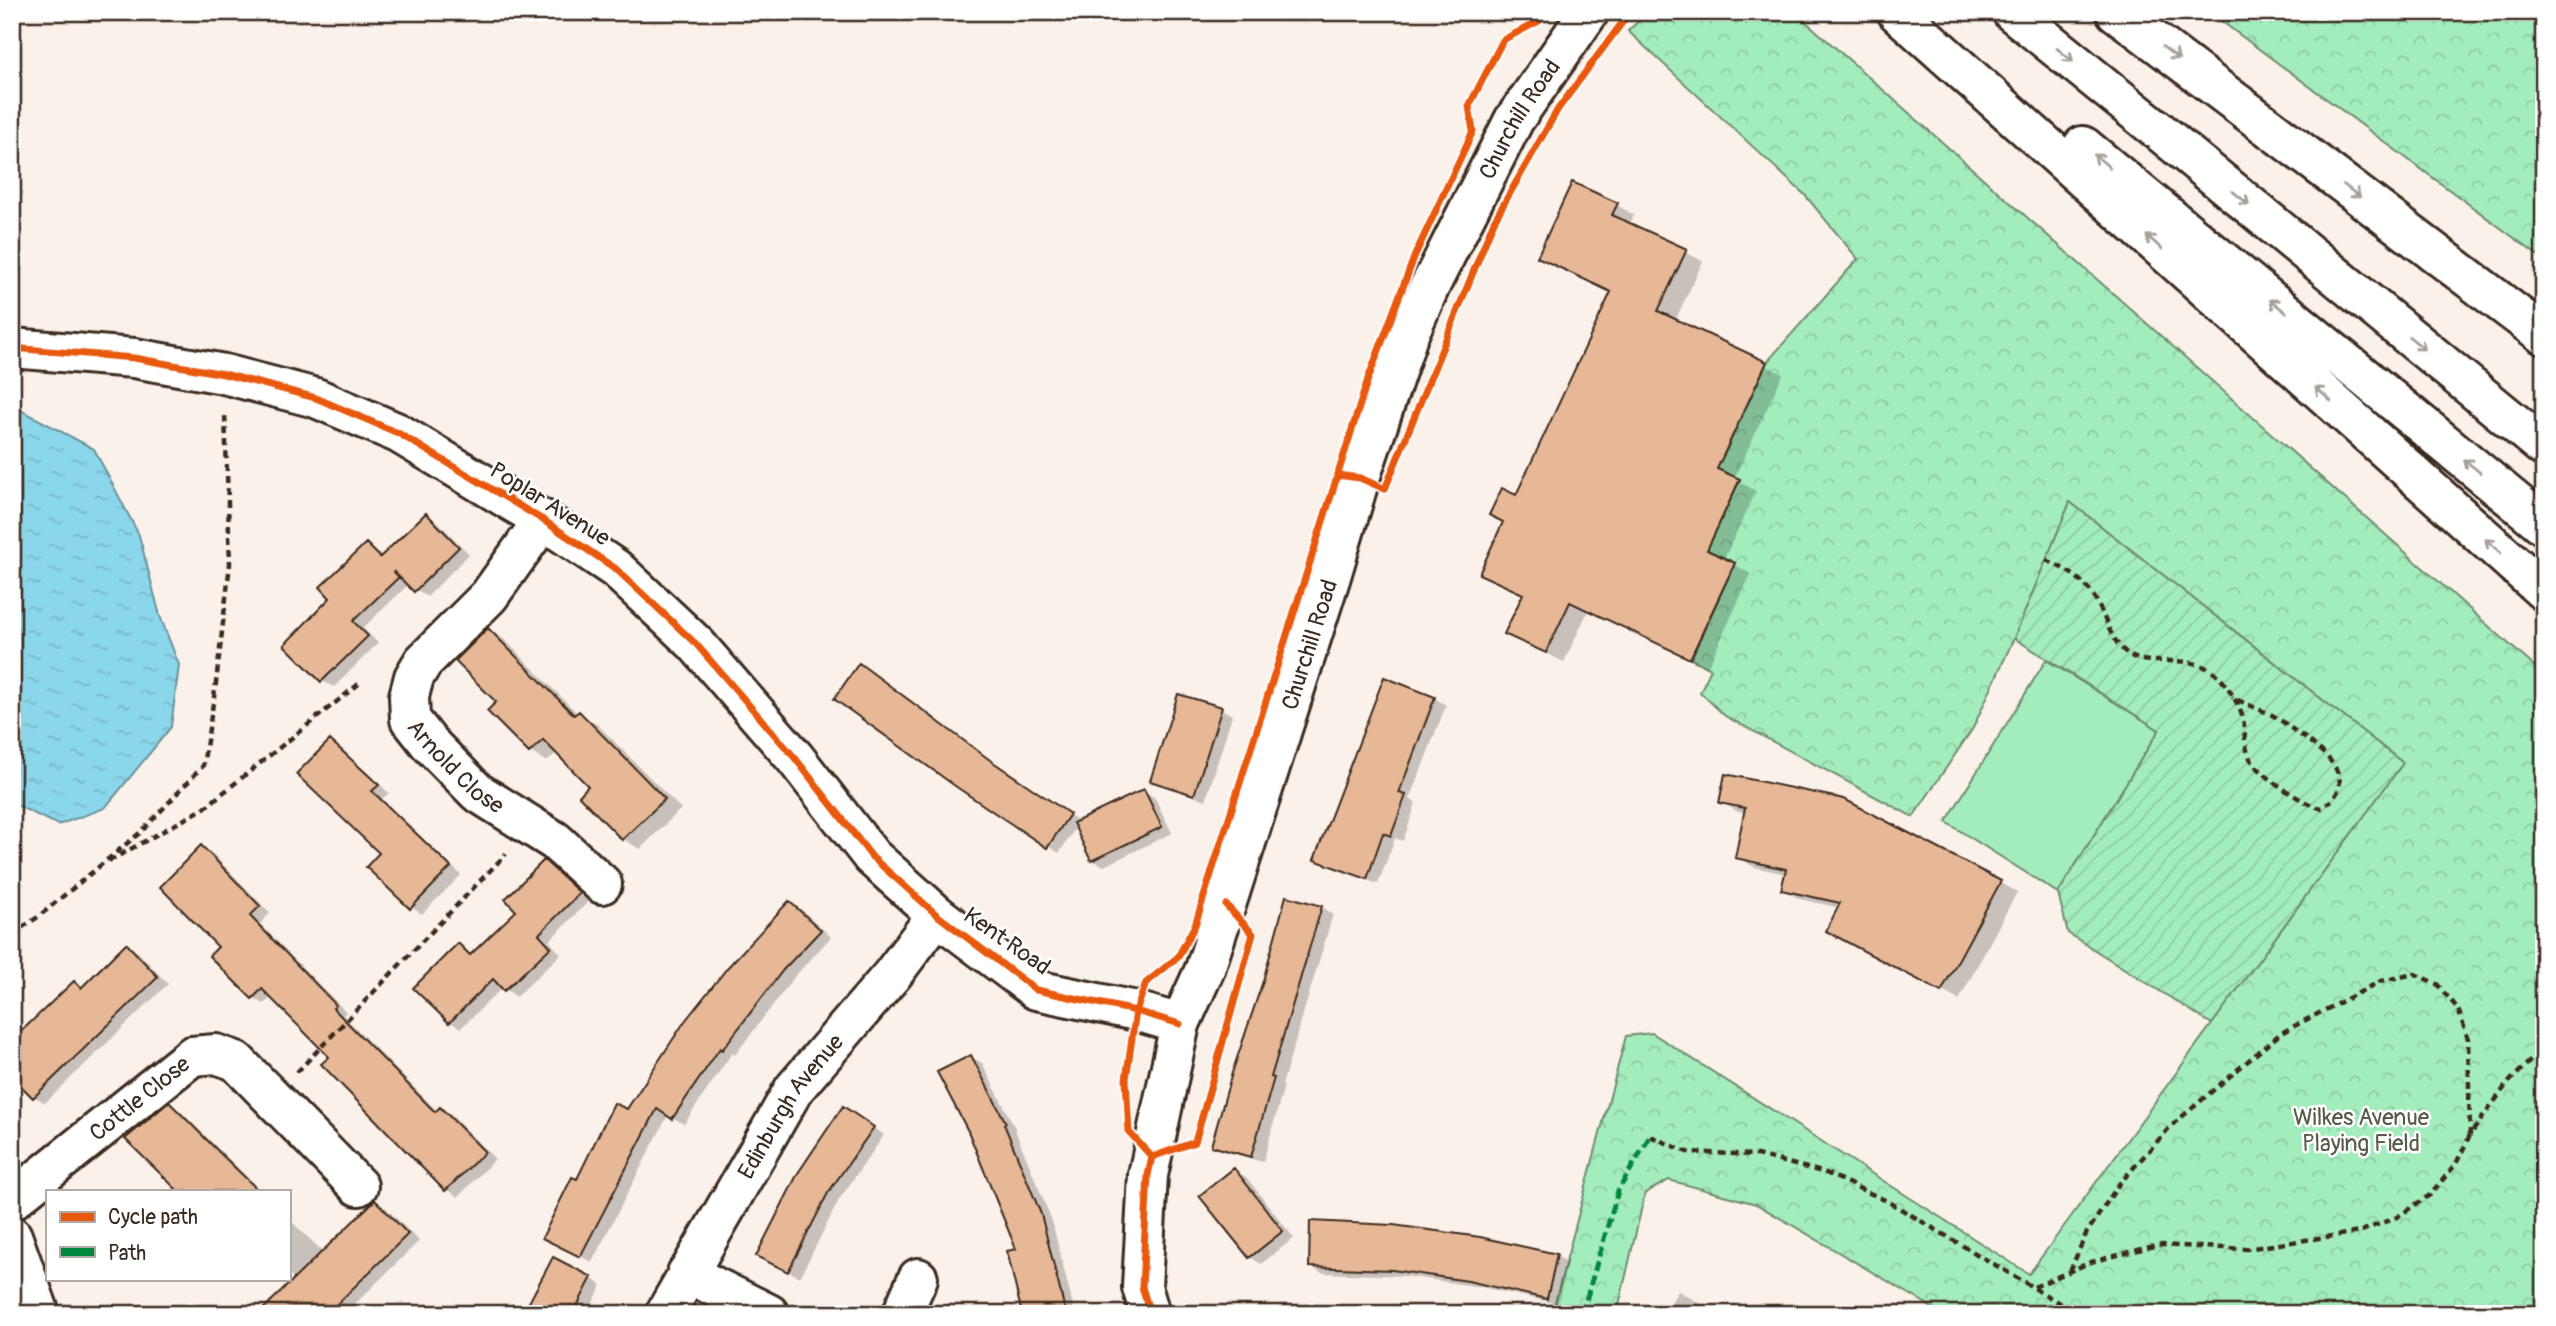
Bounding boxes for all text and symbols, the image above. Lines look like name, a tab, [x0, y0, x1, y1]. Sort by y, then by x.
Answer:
one-way arrow	[2161, 46, 2180, 61]
one-way arrow	[2055, 47, 2073, 63]
street label: Churchill Road	[1472, 53, 1566, 184]
one-way arrow	[2093, 153, 2111, 169]
one-way arrow	[2343, 183, 2361, 198]
one-way arrow	[2232, 191, 2250, 206]
one-way arrow	[2145, 234, 2163, 250]
one-way arrow	[2269, 298, 2287, 313]
one-way arrow	[2408, 335, 2426, 351]
one-way arrow	[2315, 386, 2333, 402]
street label: Poplar Avenue	[485, 456, 616, 553]
one-way arrow	[2464, 458, 2482, 474]
one-way arrow	[2484, 538, 2502, 554]
street label: Churchill Road	[1275, 576, 1344, 713]
street label: Arnold Close	[401, 713, 510, 820]
street label: Kent Road	[958, 901, 1056, 981]
street label: Edinburgh Avenue	[731, 1027, 850, 1184]
street label: Cottle Close	[83, 1049, 196, 1147]
park label: Wilkes Avenue Playing Field	[2293, 1103, 2430, 1158]
legend	[46, 1190, 290, 1280]
text: Cycle path	[108, 1204, 198, 1231]
text: Path	[108, 1240, 146, 1267]

